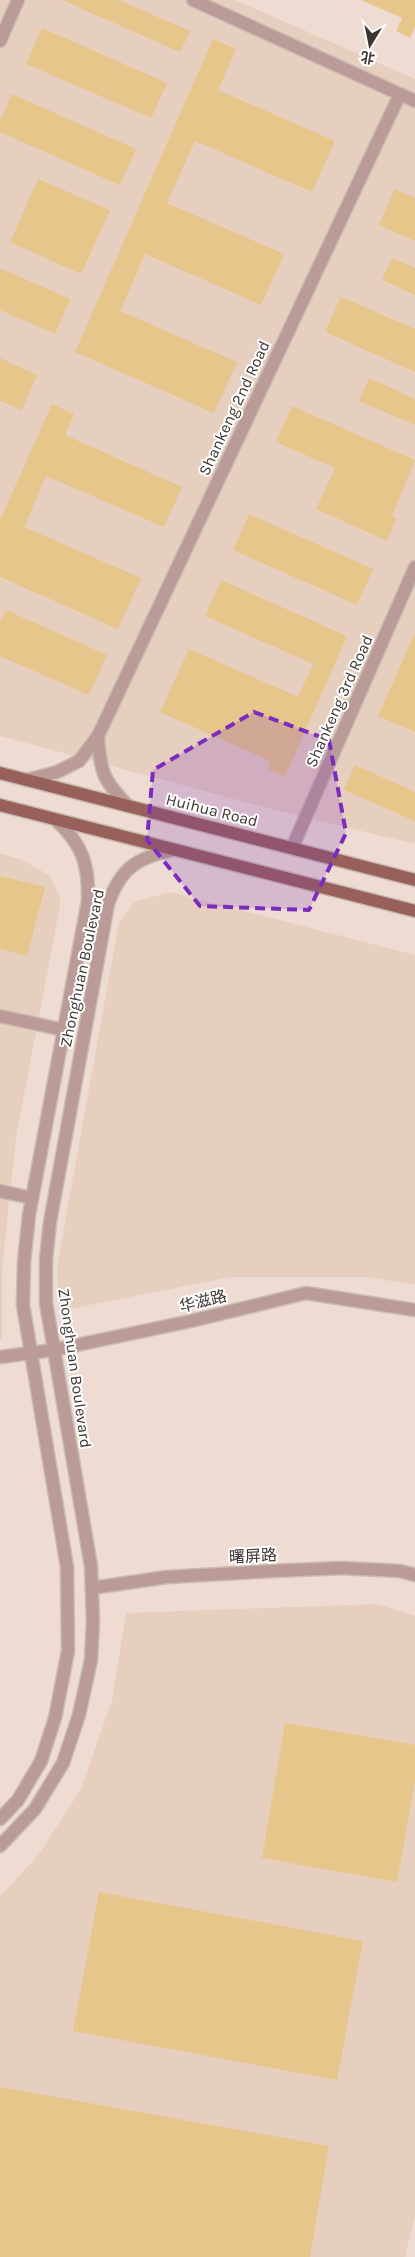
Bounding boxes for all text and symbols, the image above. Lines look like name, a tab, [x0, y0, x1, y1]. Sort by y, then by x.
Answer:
north arrow	[345, 20, 395, 70]
text: 北	[359, 48, 376, 67]
street label: Shankeng 2nd Road	[194, 338, 274, 478]
street label: Shankeng 3rd Road	[301, 632, 377, 770]
street label: Huihua Road	[164, 789, 260, 831]
street label: Zhonghuan Boulevard	[56, 887, 108, 1049]
street label: 华滋路	[177, 1286, 229, 1316]
street label: Zhonghuan Boulevard	[54, 1287, 96, 1449]
street label: 曙屏路	[229, 1545, 277, 1567]

